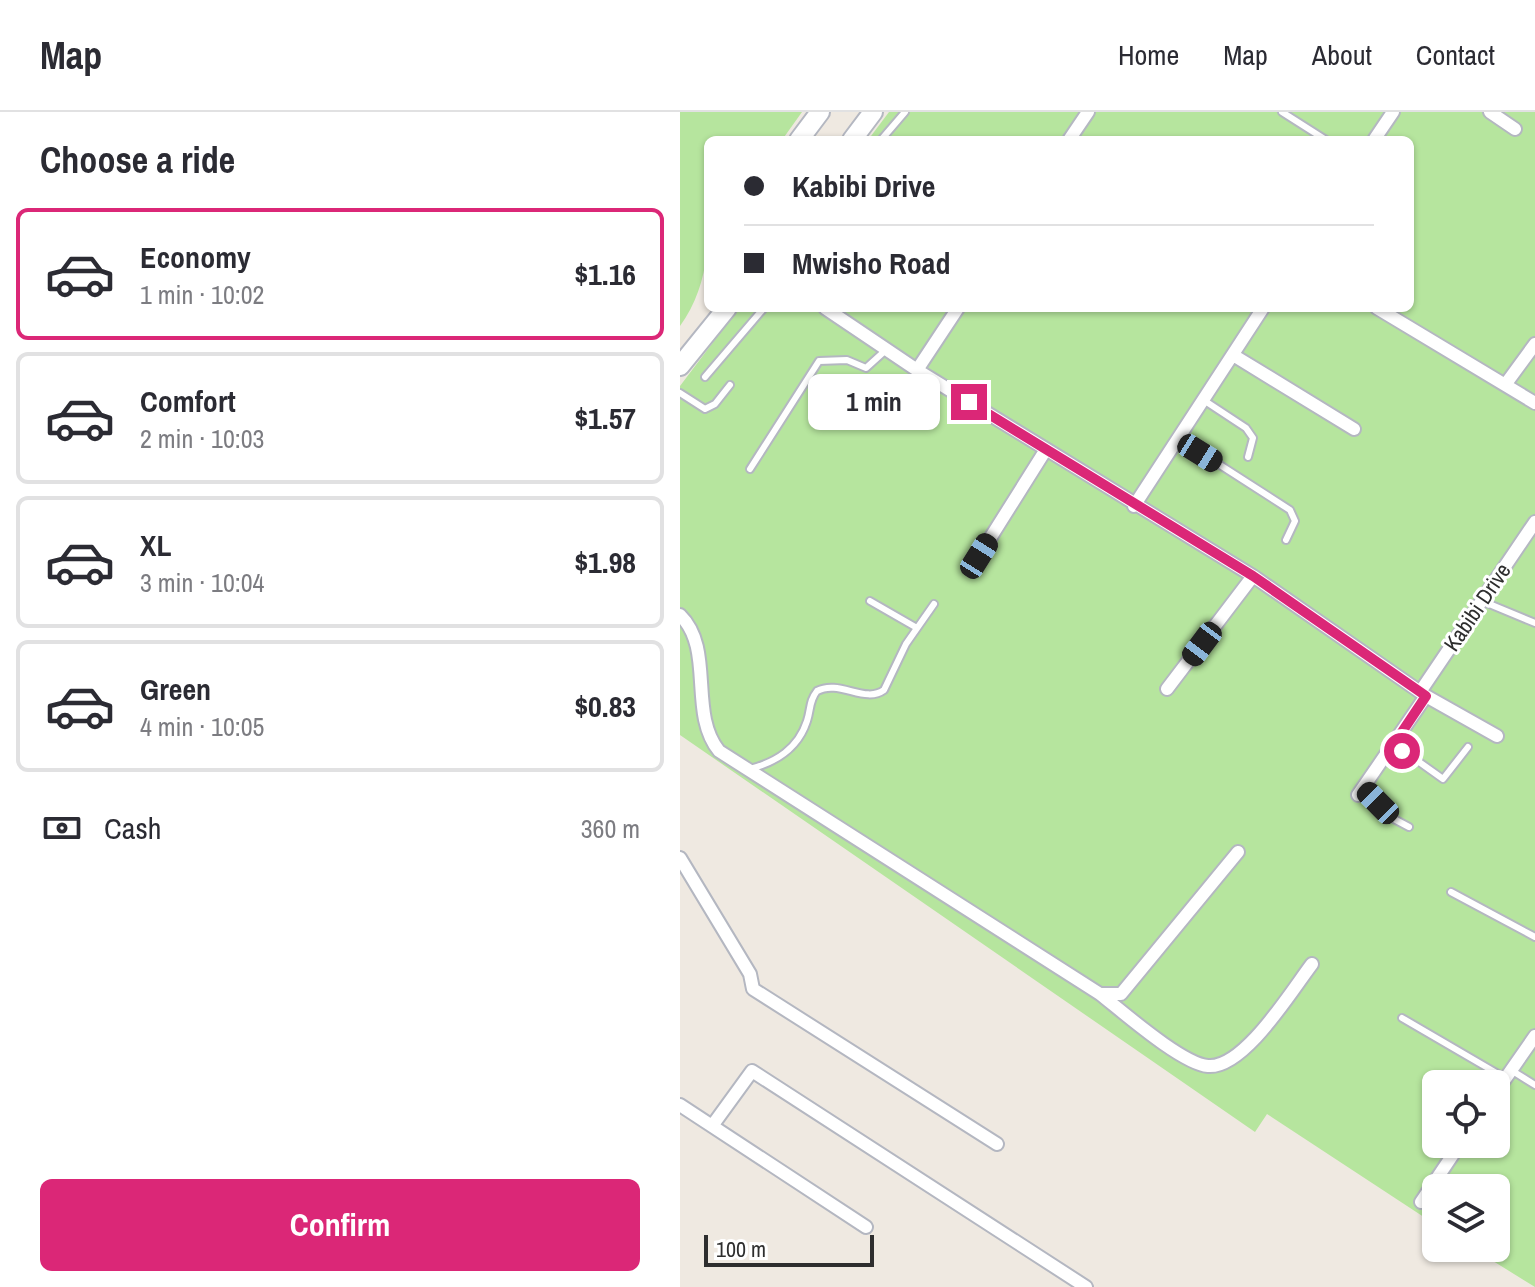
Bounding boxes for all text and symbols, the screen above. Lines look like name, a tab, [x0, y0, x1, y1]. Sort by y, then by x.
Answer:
text: Map	[40, 30, 102, 81]
text: Home	[1118, 36, 1179, 74]
text: Map	[1223, 36, 1268, 74]
text: About	[1312, 36, 1372, 74]
text: Contact	[1416, 36, 1495, 74]
text: Choose a ride	[40, 136, 235, 184]
text: Kabibi Drive	[792, 166, 936, 206]
text: Economy	[140, 237, 251, 277]
icon: car	[44, 238, 116, 310]
text: Mwisho Road	[792, 243, 951, 283]
text: $1.16	[574, 254, 636, 294]
text: 1 min · 10:02	[140, 277, 264, 312]
callout: 1 min	[809, 374, 941, 430]
text: Comfort	[140, 381, 236, 421]
icon: car	[44, 382, 116, 454]
text: 1 min	[846, 384, 902, 419]
route end	[951, 384, 987, 420]
text: $1.57	[574, 398, 636, 438]
text: 2 min · 10:03	[140, 421, 264, 456]
car	[1173, 430, 1227, 476]
text: XL	[140, 525, 171, 565]
icon: car	[44, 526, 116, 598]
car	[956, 529, 1002, 583]
text: $1.98	[574, 542, 636, 582]
street label: Kabibi Drive	[1437, 557, 1517, 657]
text: 3 min · 10:04	[140, 565, 264, 600]
car	[1178, 618, 1226, 670]
text: Green	[140, 669, 211, 709]
icon: car	[44, 670, 116, 742]
text: $0.83	[574, 686, 636, 726]
text: 4 min · 10:05	[140, 709, 264, 744]
route start	[1384, 733, 1420, 769]
car	[1353, 778, 1403, 828]
icon: cash	[40, 806, 84, 850]
text: Cash	[104, 808, 161, 848]
text: 360 m	[581, 811, 640, 846]
map controls	[1422, 1070, 1510, 1262]
button: locate	[1422, 1070, 1510, 1158]
button: layers	[1422, 1174, 1510, 1262]
button: Confirm	[40, 1179, 640, 1271]
scale bar	[704, 1231, 874, 1267]
text: 100 m	[716, 1234, 766, 1264]

